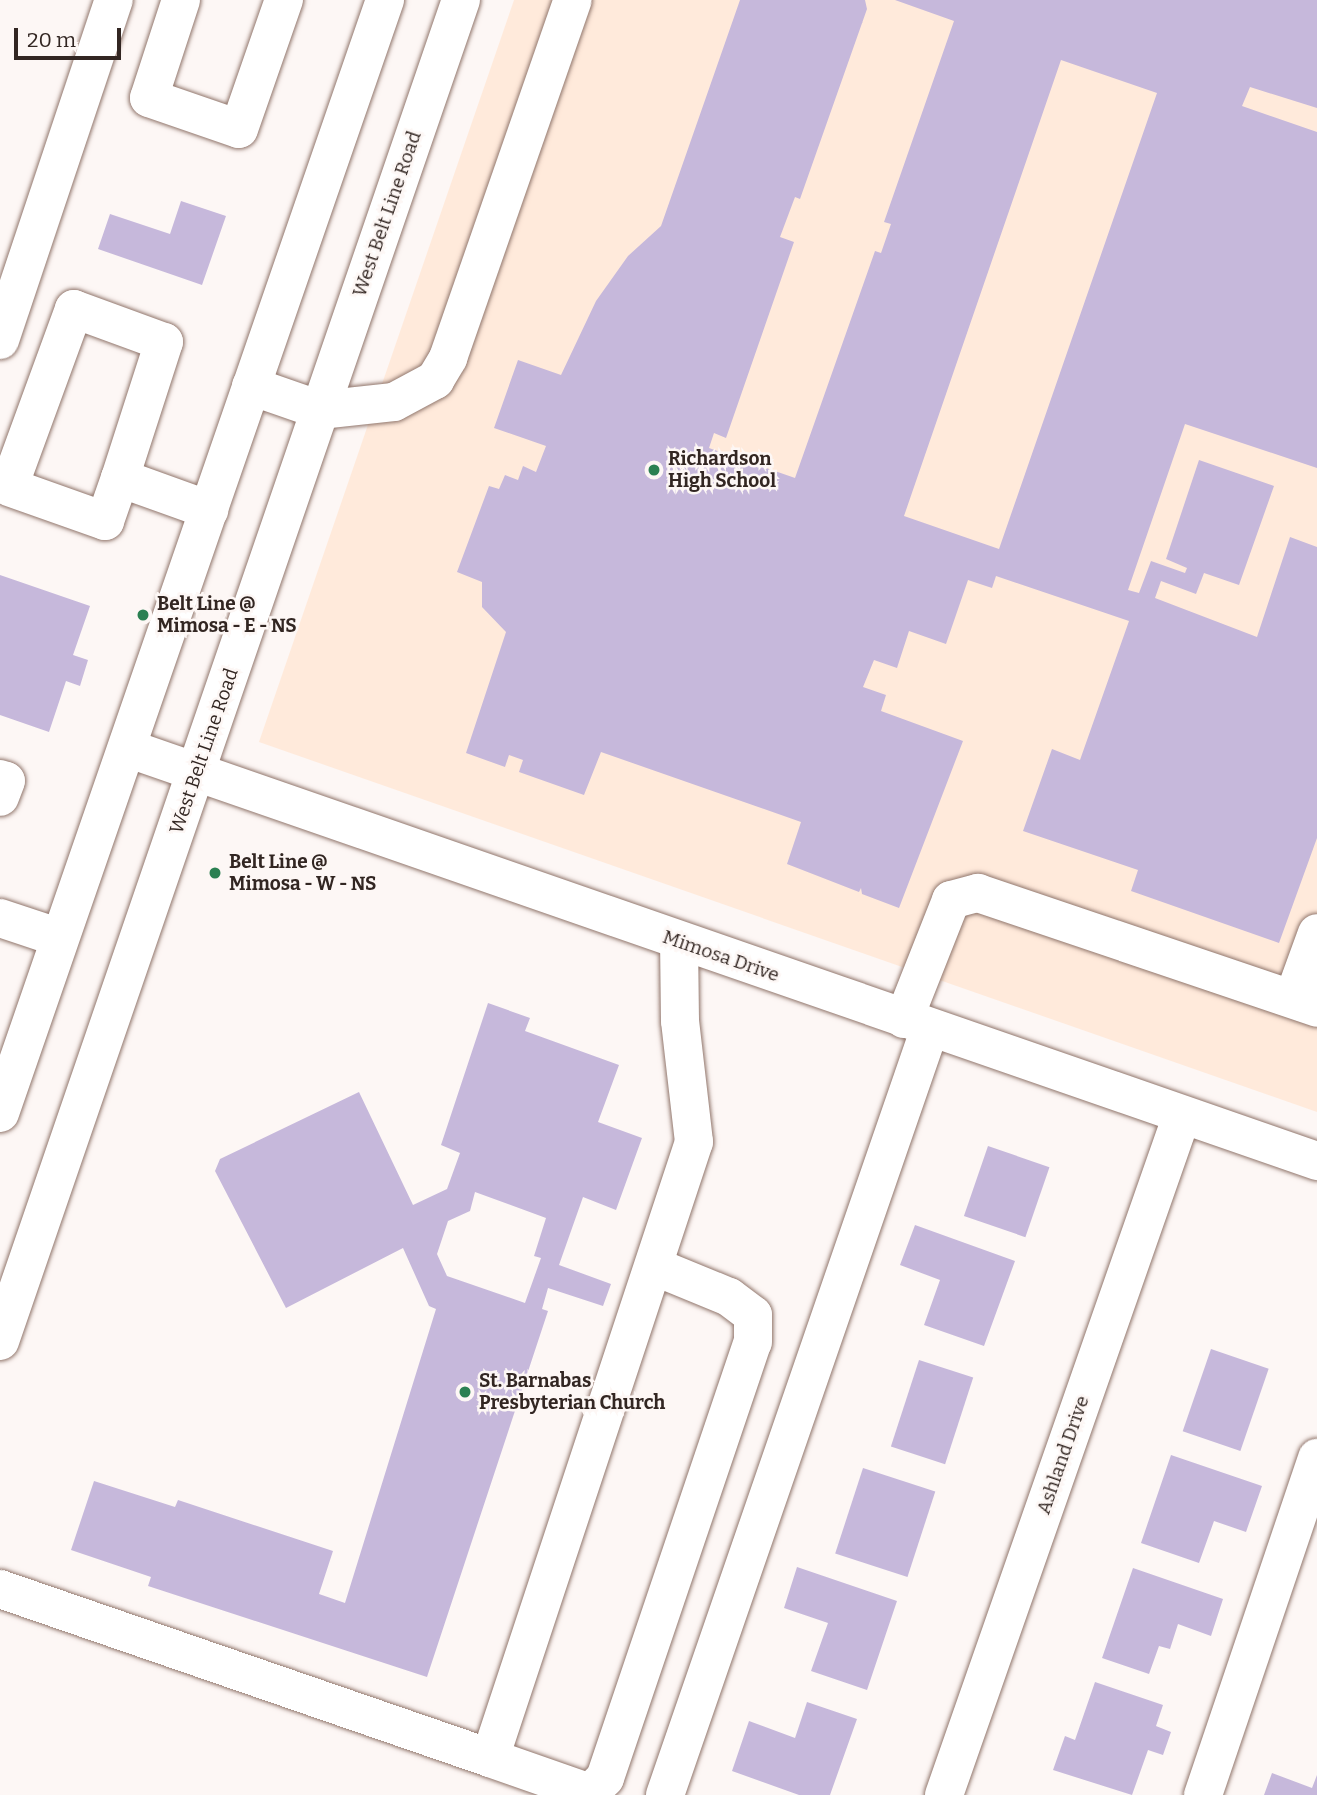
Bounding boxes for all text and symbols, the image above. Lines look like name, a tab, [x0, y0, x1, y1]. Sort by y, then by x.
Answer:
scale bar	[18, 14, 124, 58]
text: 20 m	[27, 27, 76, 53]
street label: West Belt Line Road	[348, 128, 426, 300]
place label: Richardson High School	[668, 448, 776, 492]
marker: Richardson High School	[646, 462, 662, 478]
place label: Belt Line @ Mimosa - E - NS	[157, 593, 297, 637]
marker: Belt Line @ Mimosa - E - NS	[135, 607, 151, 623]
street label: West Belt Line Road	[165, 665, 243, 837]
place label: Belt Line @ Mimosa - W - NS	[229, 851, 377, 895]
marker: Belt Line @ Mimosa - W - NS	[207, 865, 223, 881]
street label: Mimosa Drive	[660, 925, 782, 987]
place label: St. Barnabas Presbyterian Church	[479, 1370, 665, 1414]
marker: St. Barnabas Presbyterian Church	[457, 1384, 473, 1400]
street label: Ashland Drive	[1032, 1393, 1094, 1517]

